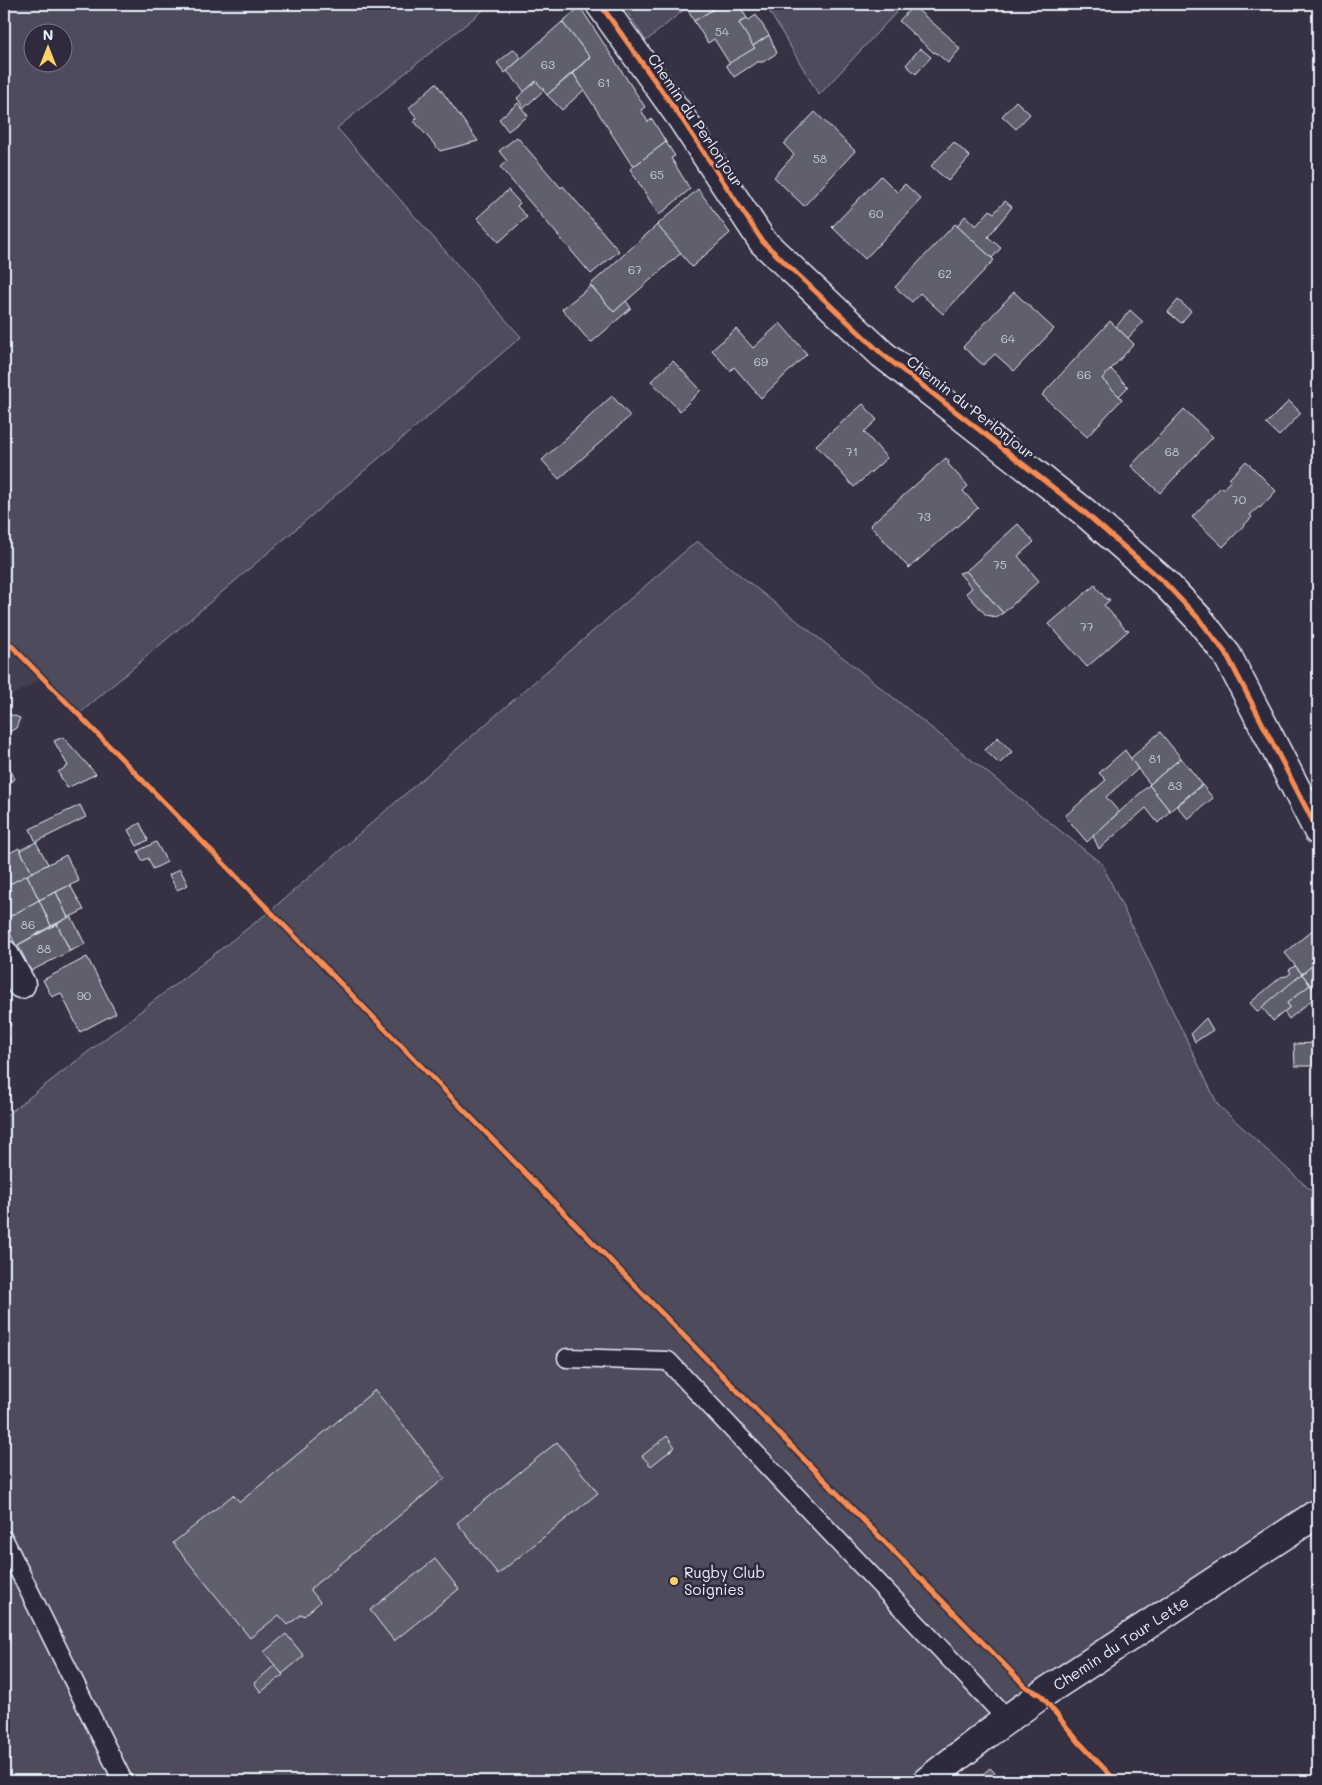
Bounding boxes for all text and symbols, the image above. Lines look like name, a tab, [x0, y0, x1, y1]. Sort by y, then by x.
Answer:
north arrow	[22, 22, 72, 72]
house number: 54	[715, 23, 729, 39]
text: N	[43, 25, 53, 44]
street label: Chemin du Perlonjour	[644, 49, 748, 191]
house number: 63	[541, 56, 555, 72]
house number: 61	[598, 74, 610, 90]
house number: 58	[813, 150, 827, 166]
house number: 65	[650, 166, 664, 182]
house number: 60	[869, 205, 884, 221]
house number: 67	[628, 261, 642, 277]
house number: 62	[938, 265, 952, 281]
house number: 64	[1001, 330, 1015, 346]
street label: Chemin du Perlonjour	[903, 351, 1039, 463]
house number: 69	[754, 353, 768, 369]
house number: 66	[1077, 366, 1091, 382]
house number: 71	[846, 443, 858, 459]
house number: 68	[1165, 443, 1179, 459]
house number: 70	[1232, 491, 1247, 507]
house number: 73	[917, 508, 931, 524]
house number: 75	[993, 556, 1007, 572]
house number: 77	[1080, 618, 1094, 634]
house number: 81	[1149, 750, 1161, 766]
house number: 83	[1168, 777, 1182, 793]
house number: 86	[21, 916, 35, 932]
house number: 88	[37, 940, 51, 956]
house number: 90	[77, 987, 92, 1003]
place label: Rugby Club Soignies	[684, 1562, 765, 1599]
marker: Rugby Club Soignies	[668, 1575, 680, 1587]
street label: Chemin du Tour Lette	[1049, 1591, 1192, 1695]

